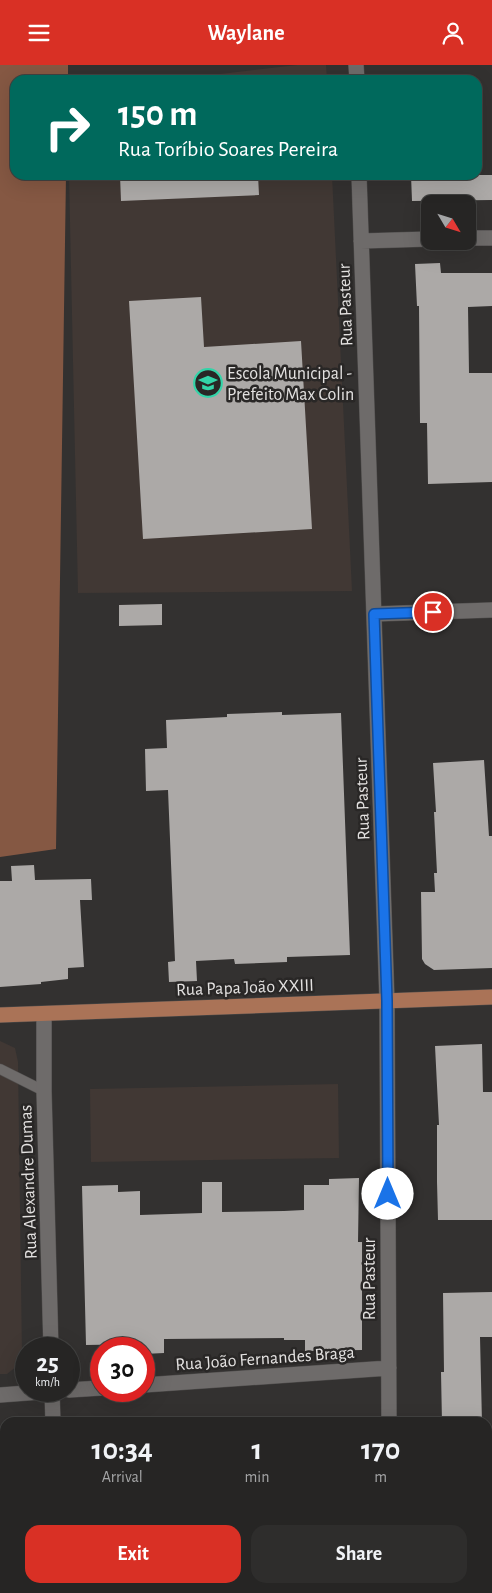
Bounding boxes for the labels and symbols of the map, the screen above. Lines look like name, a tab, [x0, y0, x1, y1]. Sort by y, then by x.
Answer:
north arrow	[421, 195, 476, 250]
street label: Rua Pasteur	[336, 263, 356, 347]
place label: Escola Municipal - Prefeito Max Colin	[227, 365, 354, 404]
school or university icon: Escola Municipal - Prefeito Max Colin	[193, 368, 223, 398]
pin	[412, 591, 454, 633]
street label: Rua Pasteur	[353, 757, 373, 841]
street label: Rua Papa João XXIII	[176, 977, 314, 999]
street label: Rua Alexandre Dumas	[17, 1104, 41, 1259]
position arrow	[361, 1167, 413, 1219]
street label: Rua Pasteur	[361, 1238, 379, 1320]
speed limit sign: 30	[90, 1337, 155, 1402]
street label: Rua João Fernandes Braga	[175, 1344, 355, 1374]

